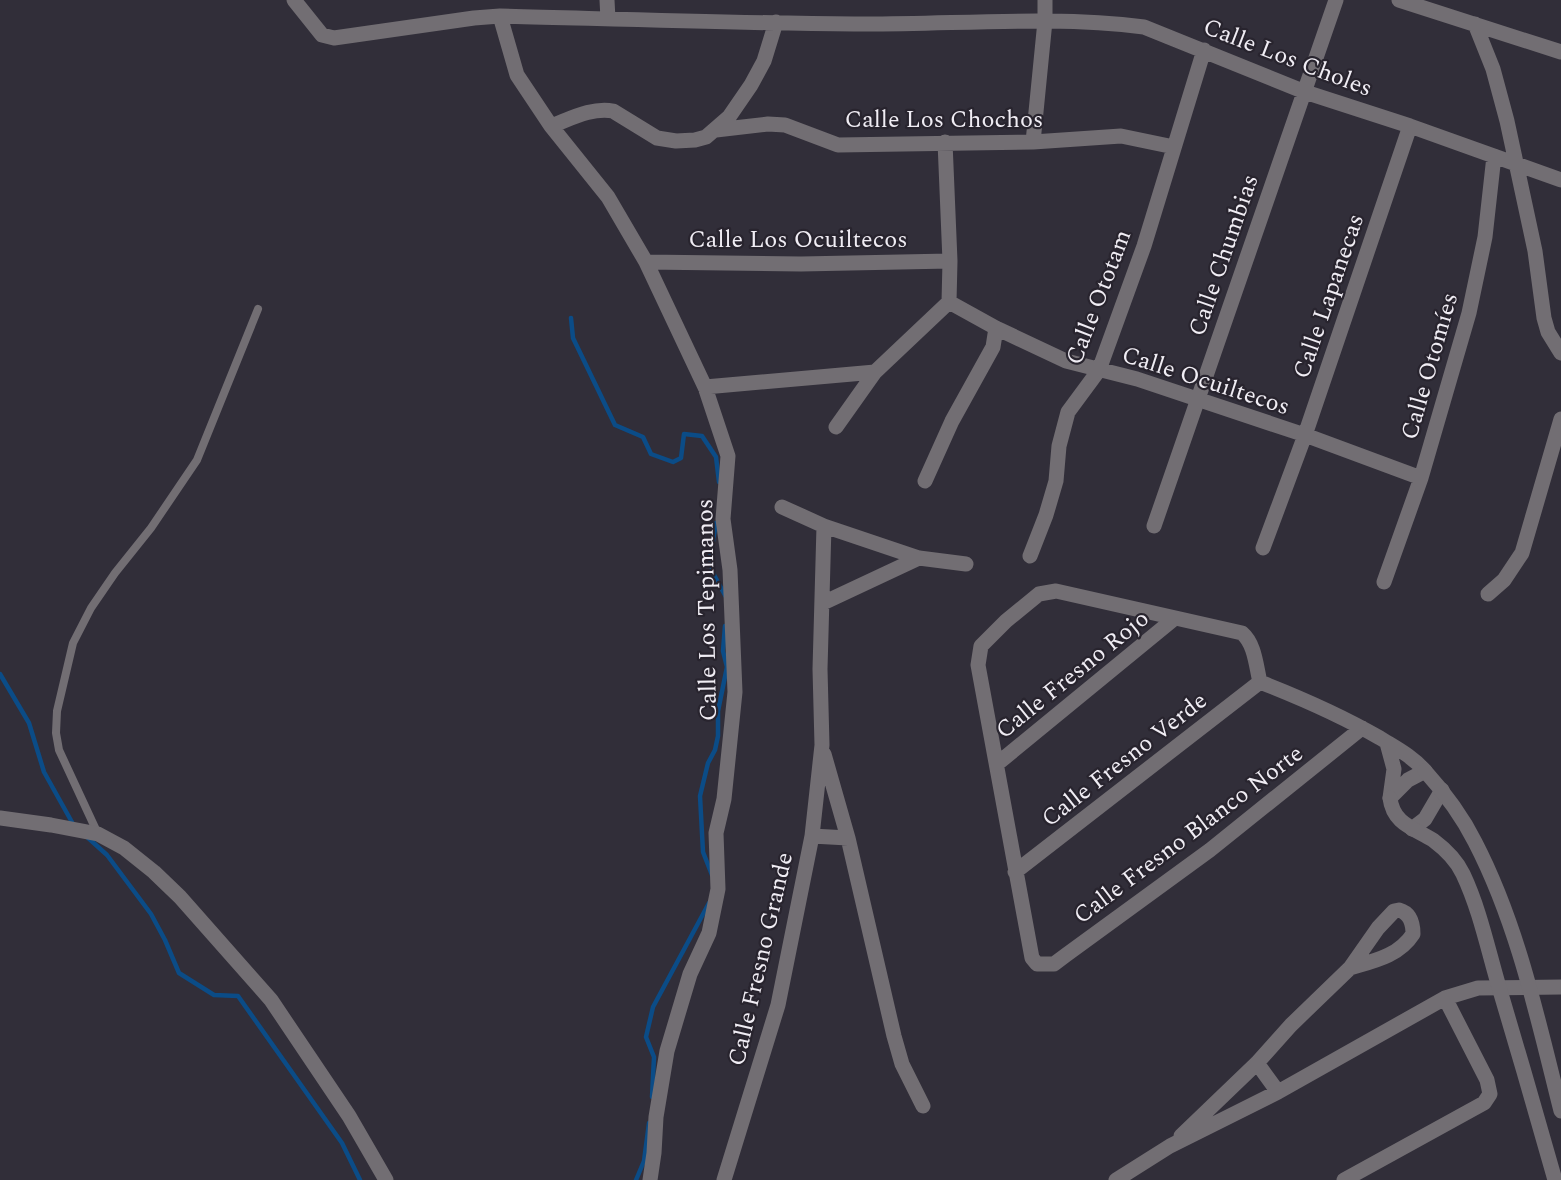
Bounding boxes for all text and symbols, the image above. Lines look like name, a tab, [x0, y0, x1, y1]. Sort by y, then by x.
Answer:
street label: Calle Los Choles	[1198, 9, 1377, 107]
street label: Calle Los Chochos	[845, 102, 1043, 138]
street label: Calle Chumbias	[1179, 170, 1268, 341]
street label: Calle Lapanecas	[1284, 209, 1374, 384]
street label: Calle Los Ocuiltecos	[688, 222, 908, 258]
street label: Calle Ototam	[1057, 224, 1141, 370]
street label: Calle Otomíes	[1392, 288, 1468, 444]
street label: Calle Ocuiltecos	[1117, 337, 1294, 425]
street label: Calle Los Tepimanos	[687, 498, 727, 722]
street label: Calle Fresno Rojo	[988, 601, 1157, 748]
street label: Calle Fresno Verde	[1034, 683, 1215, 836]
street label: Calle Fresno Blanco Norte	[1066, 736, 1311, 933]
street label: Calle Fresno Grande	[719, 849, 803, 1070]

